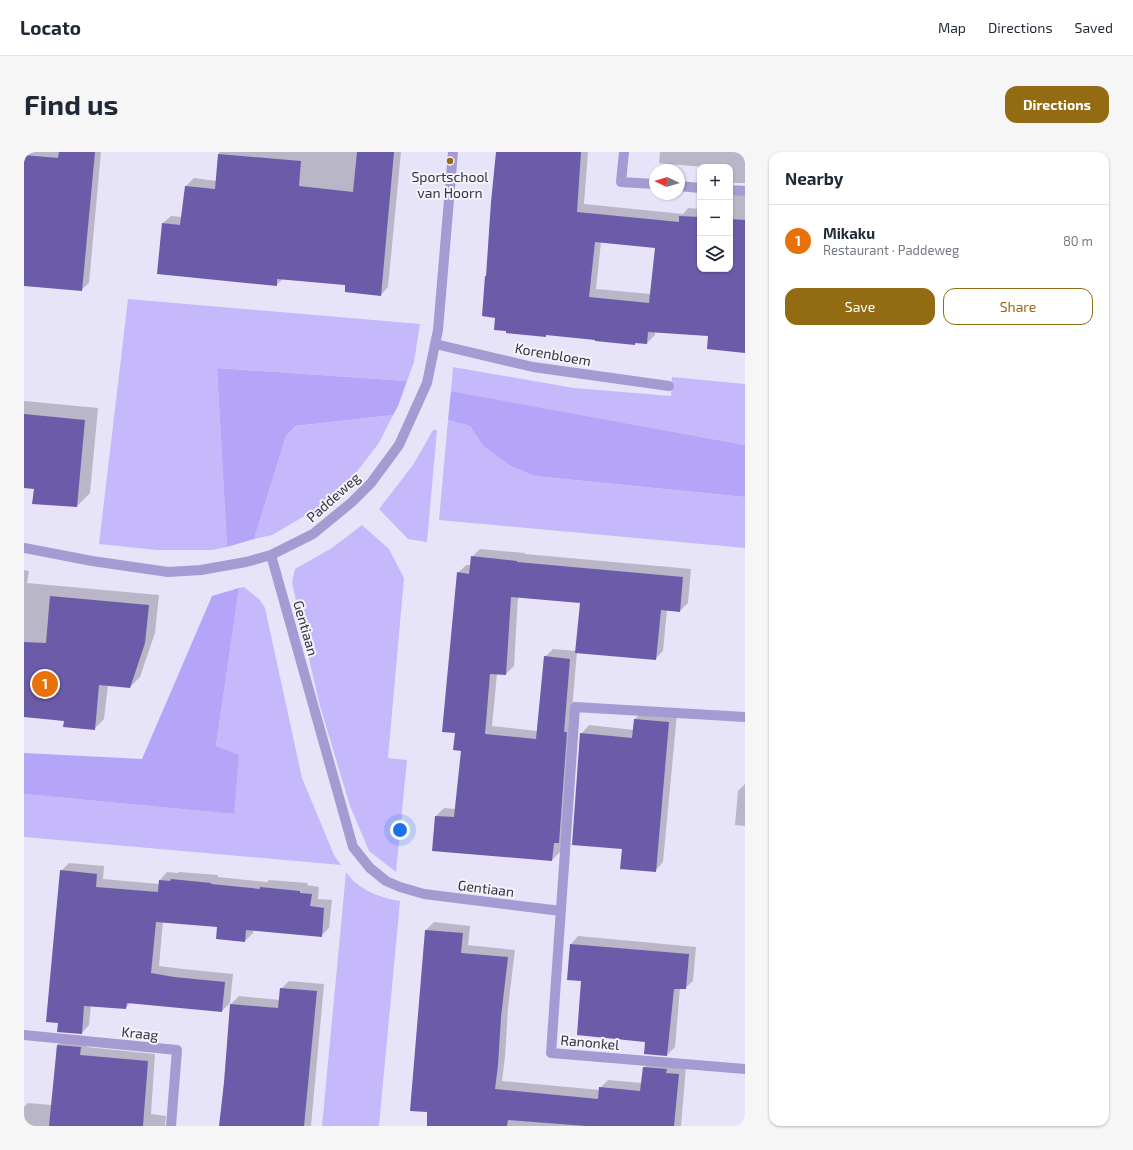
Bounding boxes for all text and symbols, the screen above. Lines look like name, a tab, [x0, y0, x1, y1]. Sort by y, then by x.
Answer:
text: Locato	[20, 16, 81, 39]
text: Map	[938, 19, 966, 36]
text: Directions	[988, 19, 1053, 36]
text: Saved	[1075, 19, 1113, 36]
button: Directions	[1005, 86, 1109, 123]
text: Find us	[24, 87, 118, 121]
marker: Sportschool van Hoorn	[445, 156, 455, 166]
north arrow	[649, 164, 685, 200]
map controls	[697, 164, 733, 272]
button: +	[697, 164, 733, 200]
place label: Sportschool van Hoorn	[411, 168, 489, 201]
text: Nearby	[785, 168, 843, 188]
button: −	[697, 200, 733, 236]
text: Mikaku	[823, 224, 875, 242]
text: 1	[795, 233, 801, 249]
text: 80 m	[1063, 233, 1093, 249]
button: layers	[697, 236, 733, 272]
text: Restaurant · Paddeweg	[823, 242, 959, 258]
button: Save	[785, 288, 935, 325]
button: Share	[943, 288, 1093, 325]
street label: Korenbloem	[514, 339, 592, 369]
street label: Paddeweg	[303, 468, 363, 525]
street label: Gentiaan	[290, 598, 322, 658]
pin: 1	[32, 669, 58, 699]
your location	[390, 820, 410, 840]
street label: Gentiaan	[457, 876, 515, 900]
street label: Kraag	[121, 1023, 160, 1043]
street label: Ranonkel	[560, 1031, 621, 1053]

